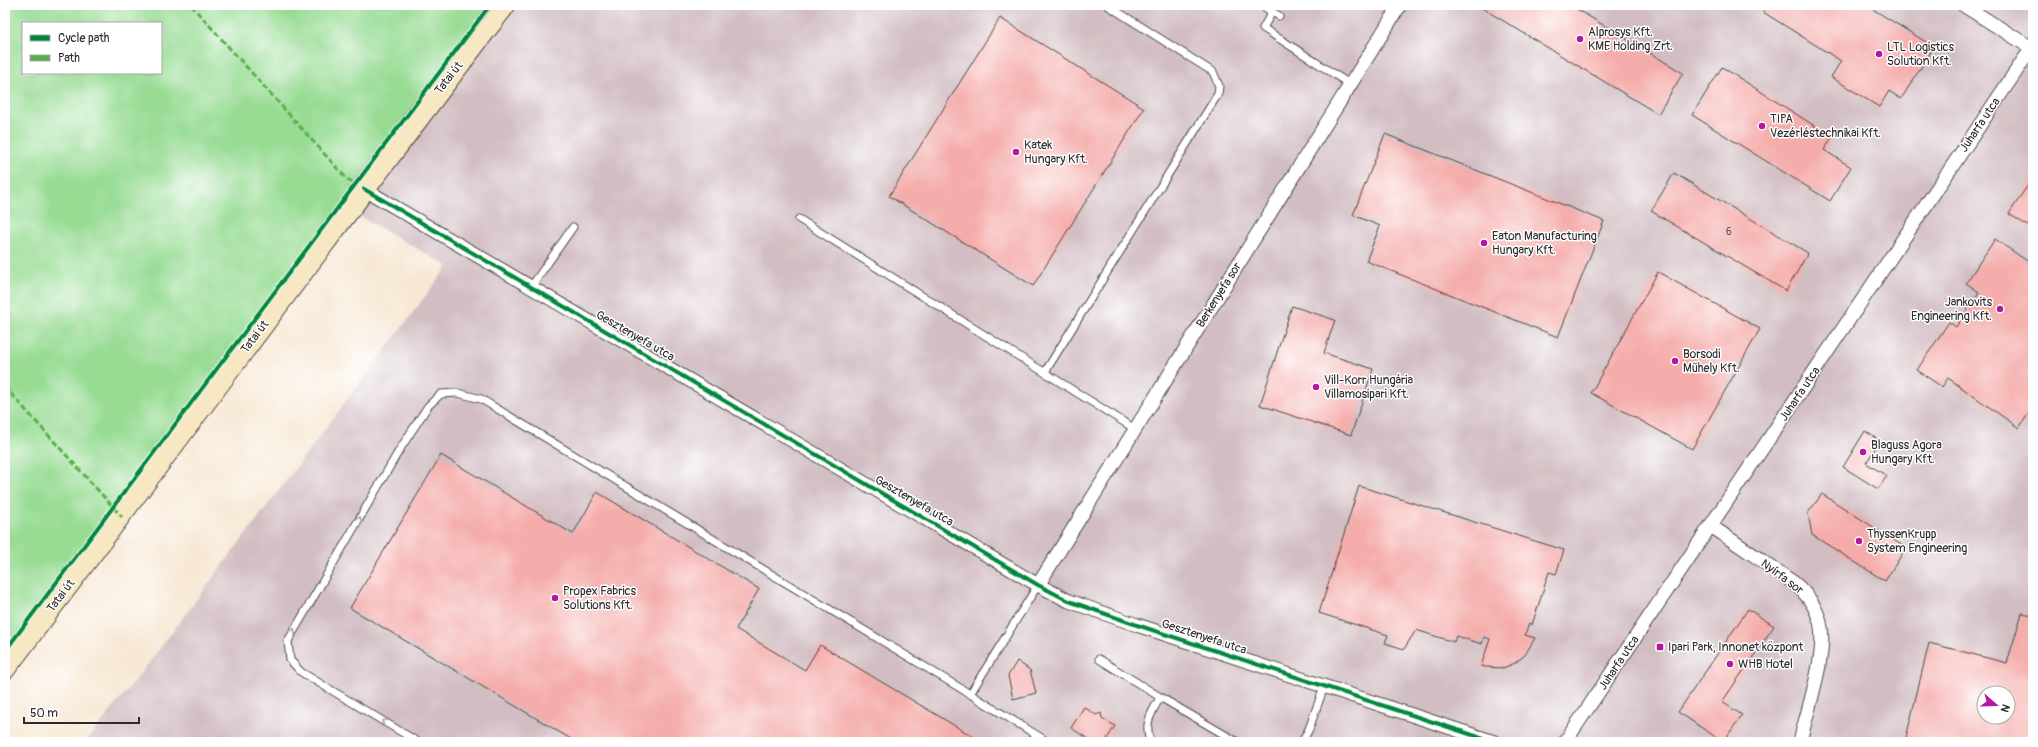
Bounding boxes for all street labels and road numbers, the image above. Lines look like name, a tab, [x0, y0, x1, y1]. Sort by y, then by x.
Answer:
street label: Tatai út	[432, 59, 467, 97]
street label: Juharfa utca	[1956, 95, 2004, 155]
street label: Berkenyefa sor	[1193, 259, 1245, 330]
street label: Gesztenyefa utca	[593, 307, 677, 365]
street label: Tatai út	[238, 317, 272, 356]
street label: Juharfa utca	[1776, 364, 1824, 424]
street label: Gesztenyefa utca	[872, 472, 956, 530]
street label: Nyírfa sor	[1758, 556, 1807, 598]
street label: Tatai út	[44, 576, 78, 615]
street label: Gesztenyefa utca	[1160, 616, 1249, 658]
street label: Juharfa utca	[1595, 633, 1643, 693]

